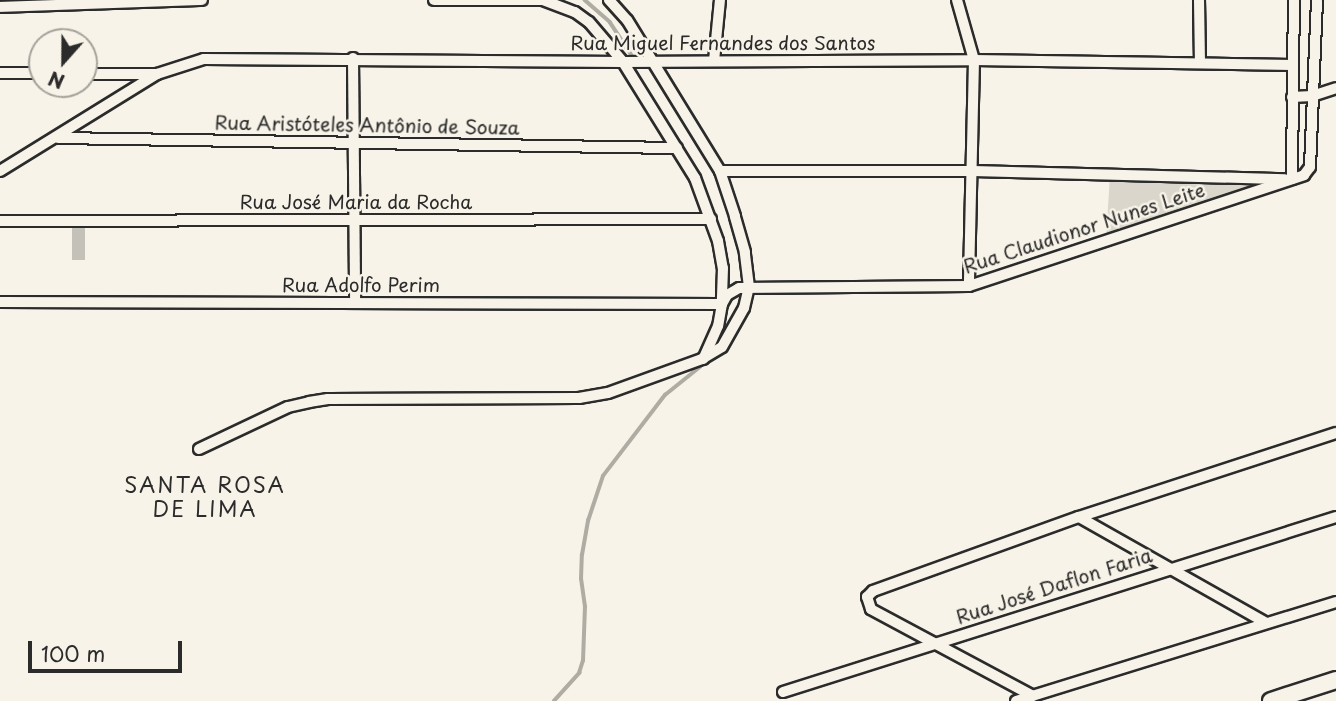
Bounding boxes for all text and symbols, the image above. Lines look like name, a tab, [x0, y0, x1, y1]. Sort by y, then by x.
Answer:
north arrow	[28, 28, 98, 98]
street label: Rua Miguel Fernandes dos Santos	[569, 32, 877, 54]
text: N	[44, 65, 68, 97]
street label: Rua Aristóteles Antônio de Souza	[213, 111, 521, 139]
street label: Rua Claudionor Nunes Leite	[959, 178, 1209, 278]
street label: Rua José Maria da Rocha	[239, 191, 473, 213]
street label: Rua Adolfo Perim	[281, 274, 441, 296]
district label: SANTA ROSA DE LIMA	[127, 471, 283, 521]
street label: Rua José Daflon Faria	[952, 543, 1156, 629]
scale bar	[32, 628, 186, 672]
text: 100 m	[41, 637, 105, 669]

